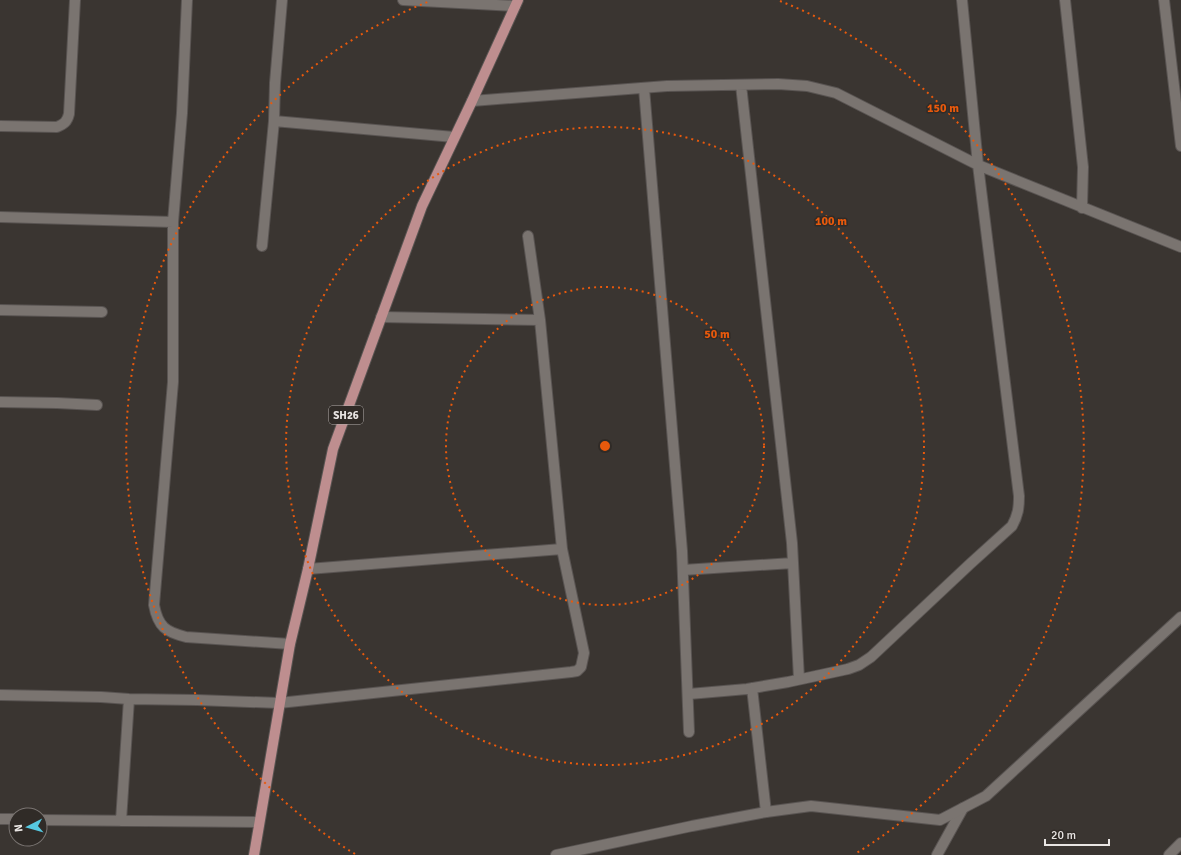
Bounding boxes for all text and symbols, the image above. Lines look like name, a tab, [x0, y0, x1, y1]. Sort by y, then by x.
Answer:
text: 150 m	[927, 101, 959, 116]
text: 100 m	[815, 214, 847, 229]
text: 50 m	[704, 327, 730, 342]
road number: SH26	[329, 406, 363, 424]
centre of rings	[598, 439, 612, 453]
north arrow	[8, 807, 48, 847]
scale bar	[1045, 821, 1109, 847]
text: N	[12, 824, 25, 832]
text: 20 m	[1051, 828, 1076, 843]

